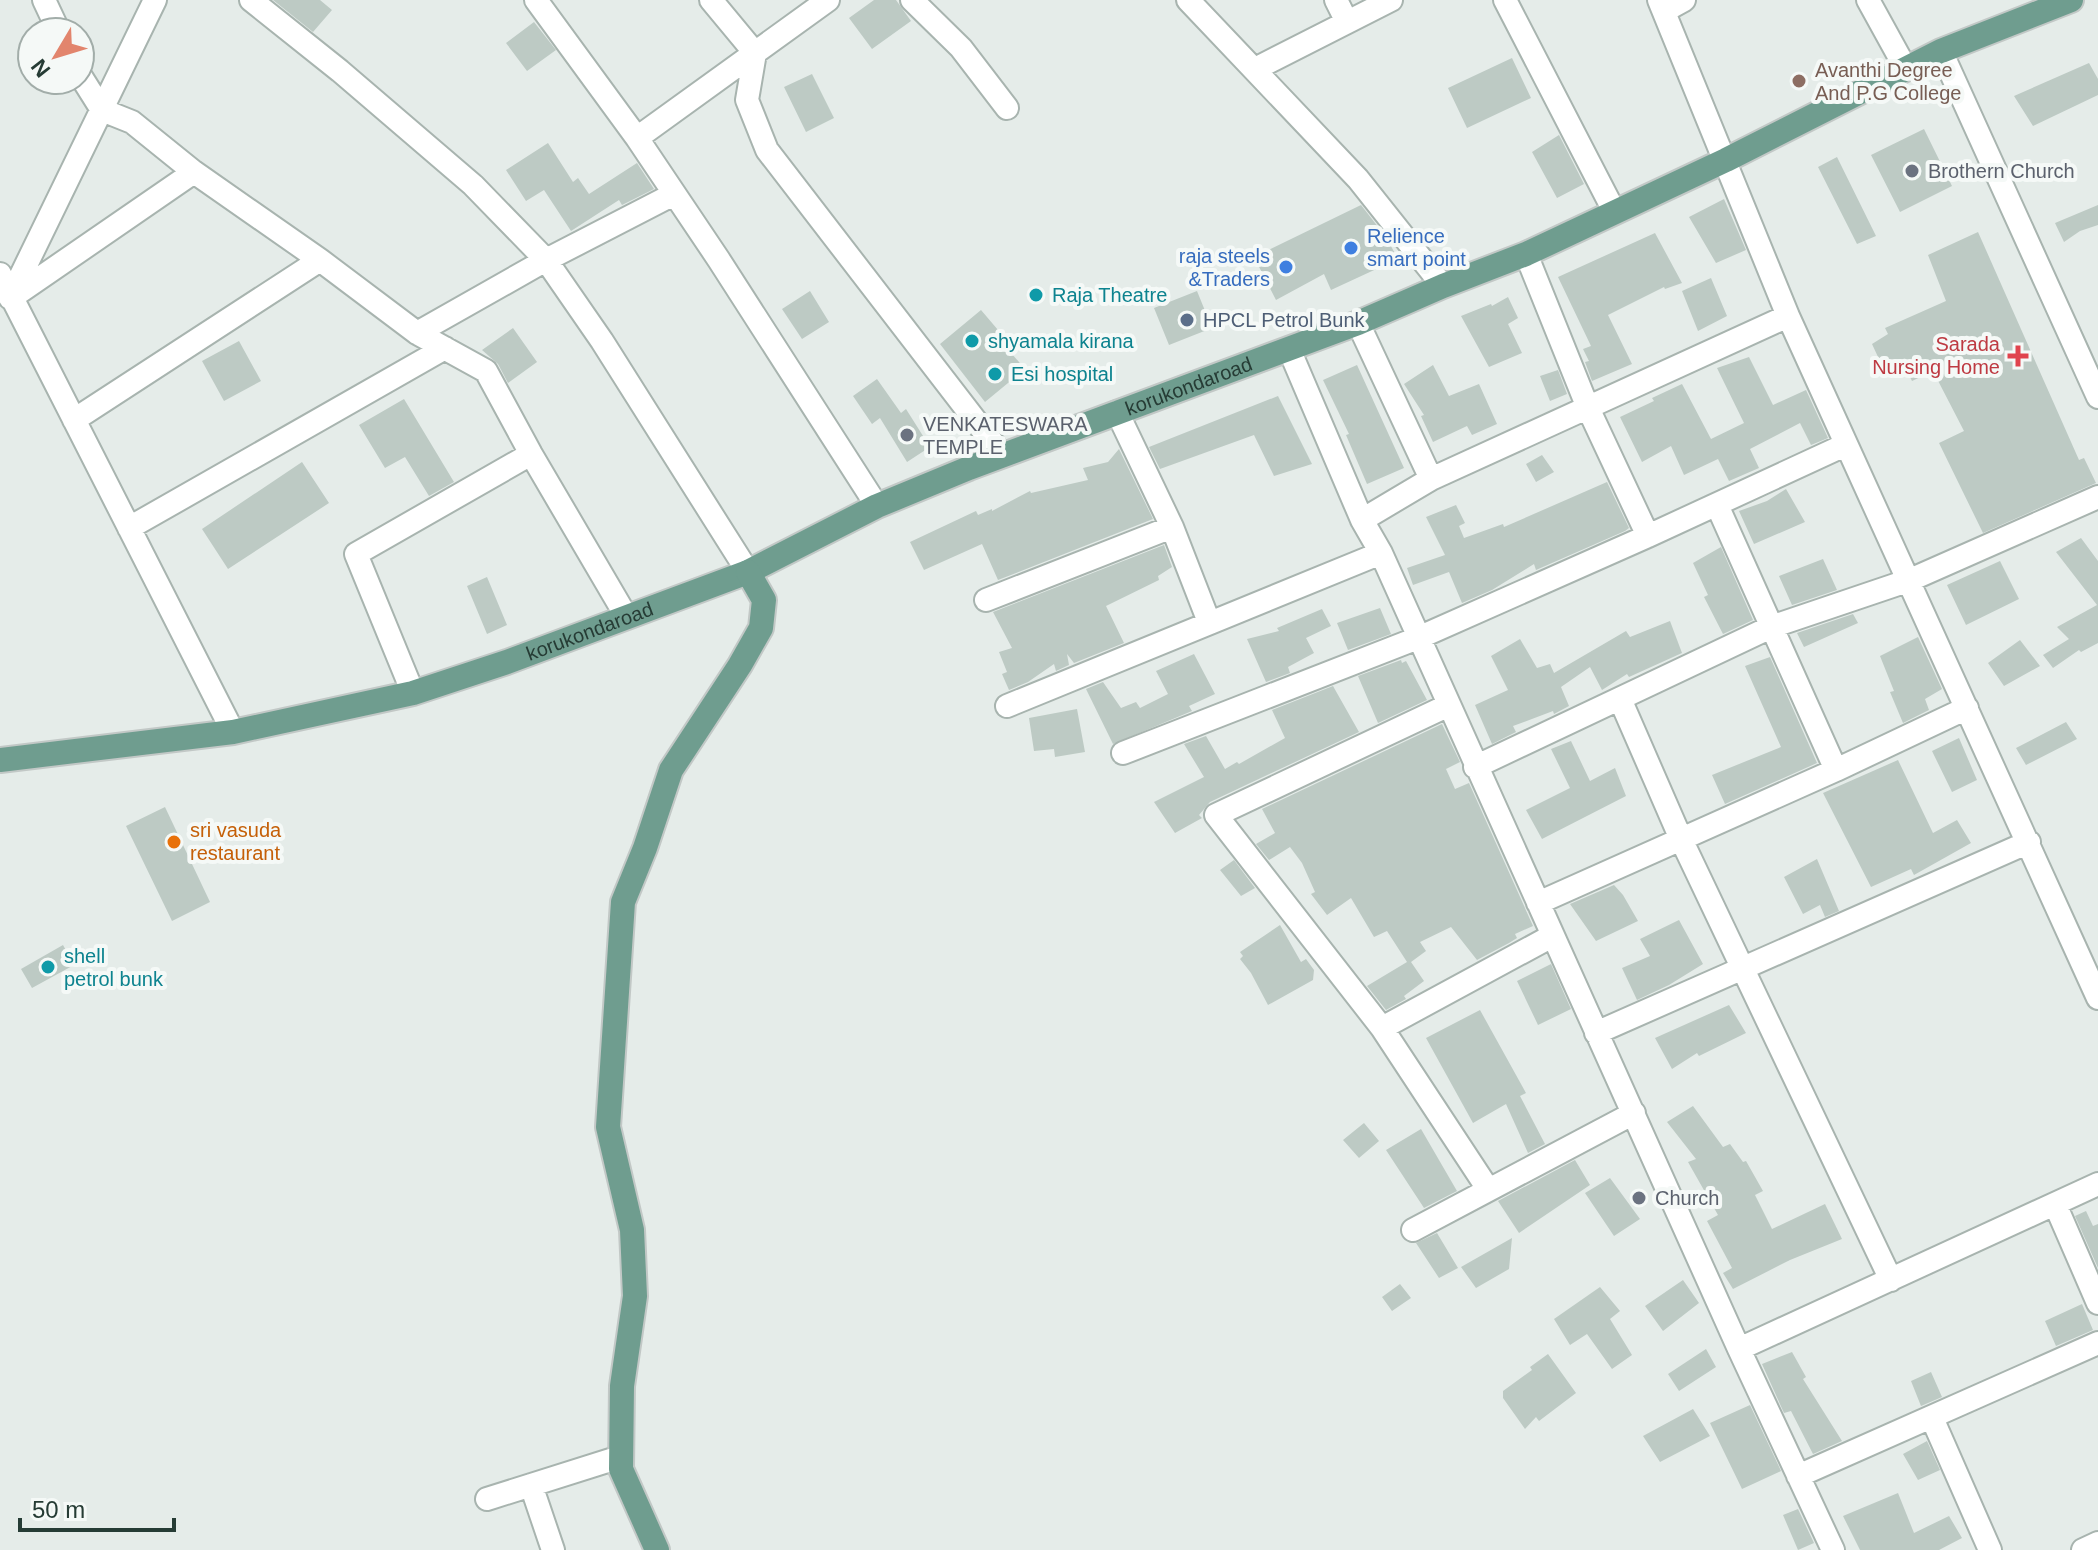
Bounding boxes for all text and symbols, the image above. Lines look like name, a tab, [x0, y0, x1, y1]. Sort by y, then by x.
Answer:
north arrow	[16, 16, 96, 96]
text: N	[26, 54, 55, 82]
place label: Avanthi Degree And P.G College	[1815, 59, 1961, 104]
marker: Avanthi Degree And P.G College	[1790, 72, 1808, 90]
place label: Brothern Church	[1928, 160, 2075, 182]
marker: Brothern Church	[1903, 162, 1921, 180]
place label: Relience smart point	[1367, 225, 1466, 270]
marker: Relience smart point	[1342, 239, 1360, 257]
place label: raja steels &Traders	[1179, 245, 1270, 290]
marker: raja steels &Traders	[1277, 258, 1295, 276]
place label: Raja Theatre	[1052, 284, 1167, 306]
marker: Raja Theatre	[1027, 286, 1045, 304]
place label: HPCL Petrol Bunk	[1203, 309, 1366, 331]
marker: HPCL Petrol Bunk	[1178, 311, 1196, 329]
place label: shyamala kirana	[988, 330, 1135, 352]
marker: shyamala kirana	[963, 332, 981, 350]
place label: Sarada Nursing Home	[1872, 333, 2001, 378]
marker: Sarada Nursing Home	[2007, 345, 2029, 367]
street label: korukondaroad	[1122, 352, 1255, 420]
place label: Esi hospital	[1011, 363, 1113, 385]
marker: Esi hospital	[986, 365, 1004, 383]
place label: VENKATESWARA TEMPLE	[923, 413, 1088, 458]
marker: VENKATESWARA TEMPLE	[898, 426, 916, 444]
street label: korukondaroad	[523, 598, 656, 665]
place label: sri vasuda restaurant	[190, 819, 282, 864]
marker: sri vasuda restaurant	[165, 833, 183, 851]
place label: shell petrol bunk	[64, 945, 164, 990]
marker: shell petrol bunk	[39, 958, 57, 976]
place label: Church	[1655, 1187, 1719, 1209]
marker: Church	[1630, 1189, 1648, 1207]
scale bar	[20, 1482, 174, 1532]
text: 50 m	[32, 1496, 85, 1523]

